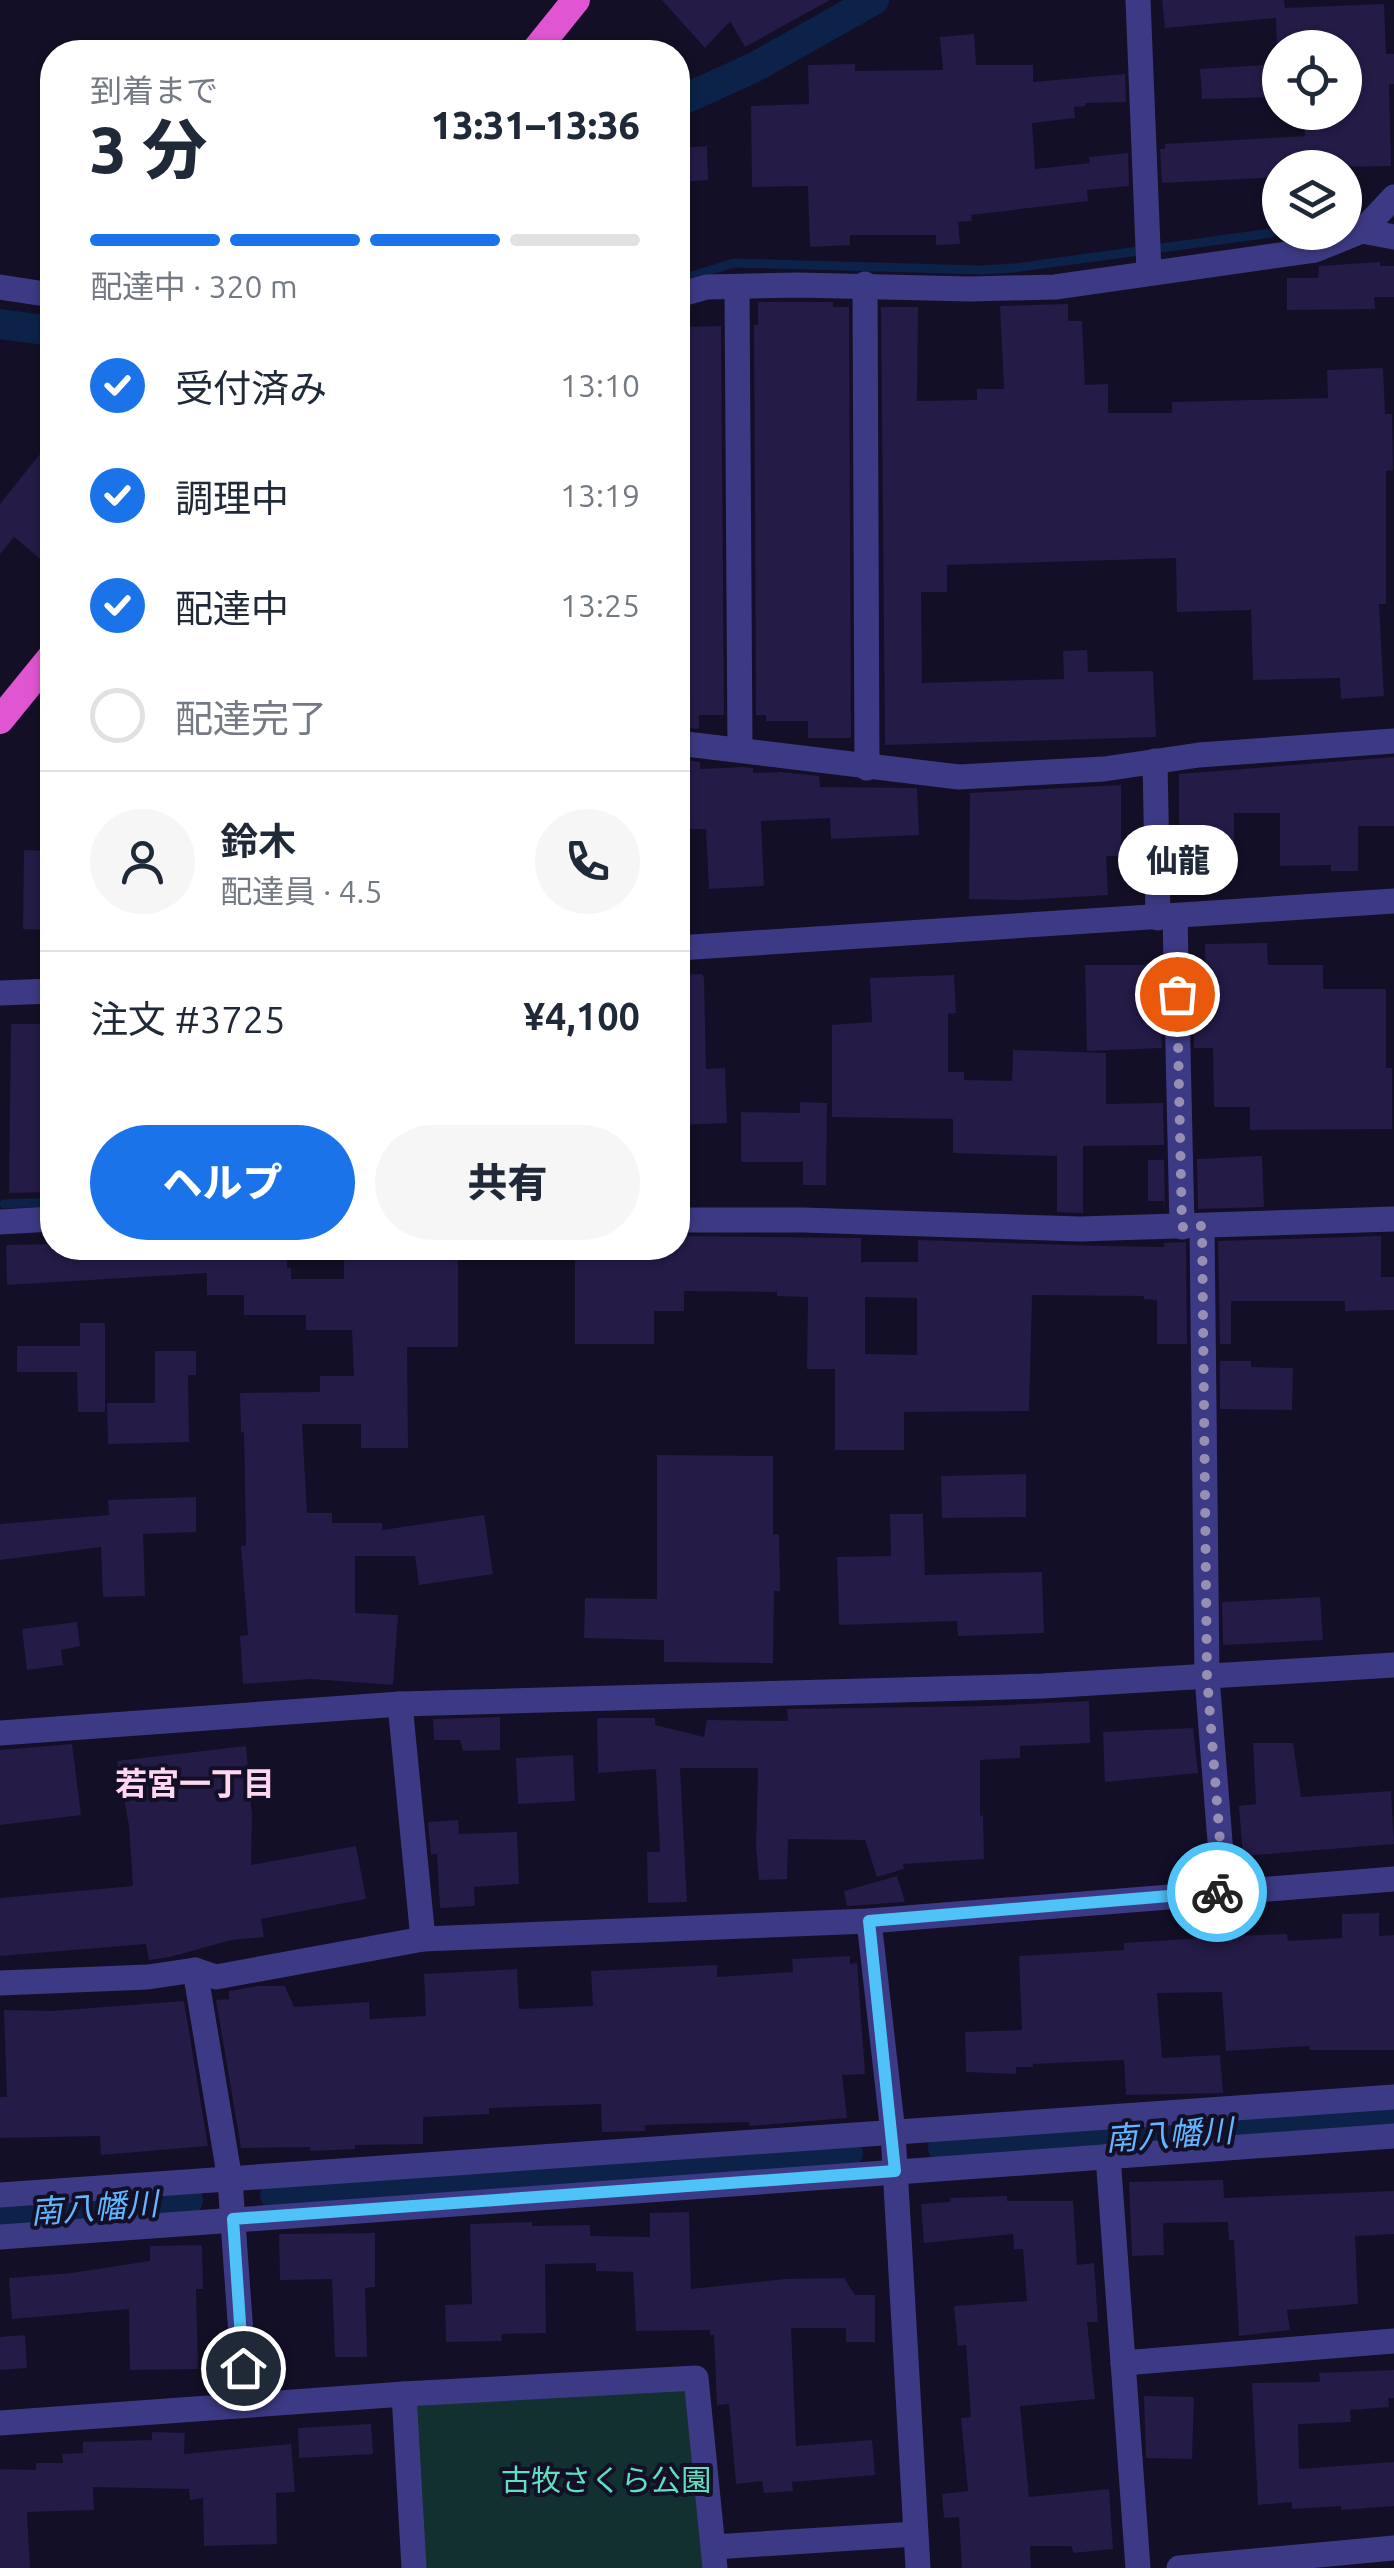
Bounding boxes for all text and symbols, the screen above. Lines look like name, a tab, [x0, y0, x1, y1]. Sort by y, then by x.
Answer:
map controls	[1262, 30, 1362, 250]
button: locate	[1262, 30, 1362, 130]
text: 到着まで	[90, 72, 218, 108]
text: 13:31–13:36	[431, 104, 640, 146]
text: 3 分	[90, 112, 207, 185]
button: layers	[1262, 150, 1362, 250]
text: 配達中 · 320 m	[90, 268, 298, 304]
icon: check	[90, 358, 145, 413]
text: 受付済み	[175, 367, 327, 409]
text: 13:10	[560, 367, 640, 403]
icon: check	[90, 468, 145, 523]
text: 調理中	[175, 477, 289, 519]
text: 13:19	[560, 477, 640, 513]
icon: check	[90, 578, 145, 633]
text: 配達中	[175, 587, 289, 629]
text: 13:25	[560, 587, 640, 623]
text: 配達完了	[175, 697, 327, 739]
button: person	[90, 809, 195, 914]
button: phone	[535, 809, 640, 914]
text: 鈴木	[220, 820, 296, 862]
callout: 仙龍	[1117, 824, 1237, 894]
text: 仙龍	[1146, 842, 1210, 878]
text: 配達員 · 4.5	[220, 873, 383, 909]
pin	[1135, 952, 1220, 1037]
icon: bag	[1150, 967, 1205, 1022]
text: ¥4,100	[523, 995, 640, 1037]
text: 注文 #3725	[90, 998, 285, 1040]
button: ヘルプ	[90, 1125, 355, 1240]
button: 共有	[375, 1125, 640, 1240]
district label: 若宮一丁目	[115, 1765, 275, 1801]
courier	[1167, 1842, 1267, 1942]
icon: bike	[1190, 1865, 1245, 1920]
water label: 南八幡川	[1104, 2111, 1237, 2156]
water label: 南八幡川	[29, 2184, 162, 2229]
pin	[201, 2326, 286, 2411]
icon: home	[216, 2341, 271, 2396]
park label: 古牧さくら公園	[501, 2463, 711, 2497]

